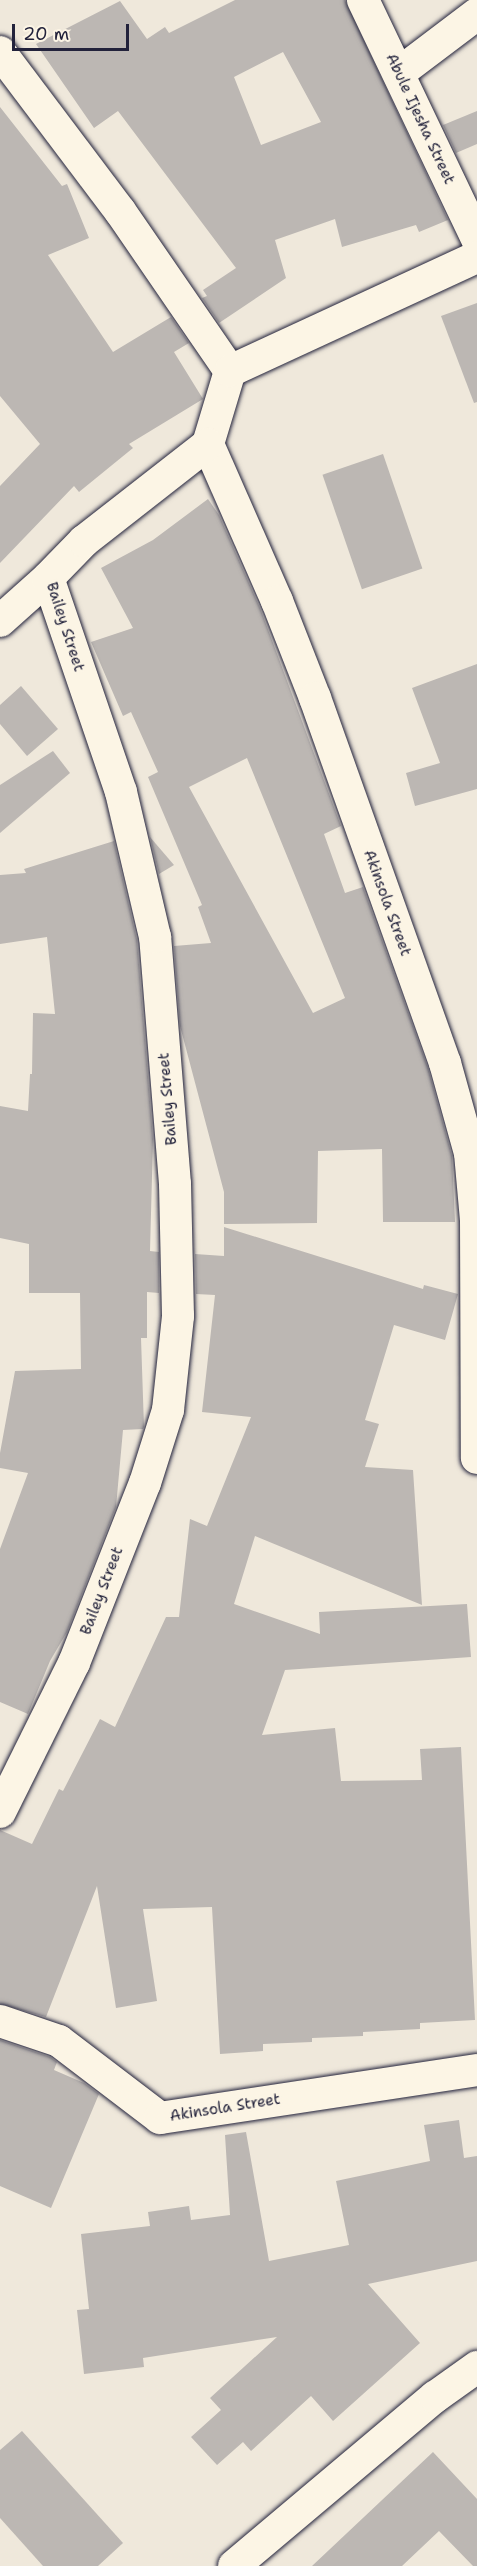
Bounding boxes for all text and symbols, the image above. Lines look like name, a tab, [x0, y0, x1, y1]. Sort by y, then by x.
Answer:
scale bar	[15, 12, 132, 50]
text: 20 m	[23, 22, 69, 46]
street label: Abule Ijesha Street	[382, 51, 458, 187]
street label: Bailey Street	[42, 580, 88, 674]
street label: Akinsola Street	[359, 848, 415, 958]
street label: Bailey Street	[155, 1052, 181, 1146]
street label: Bailey Street	[77, 1545, 127, 1637]
street label: Akinsola Street	[169, 2090, 281, 2126]

